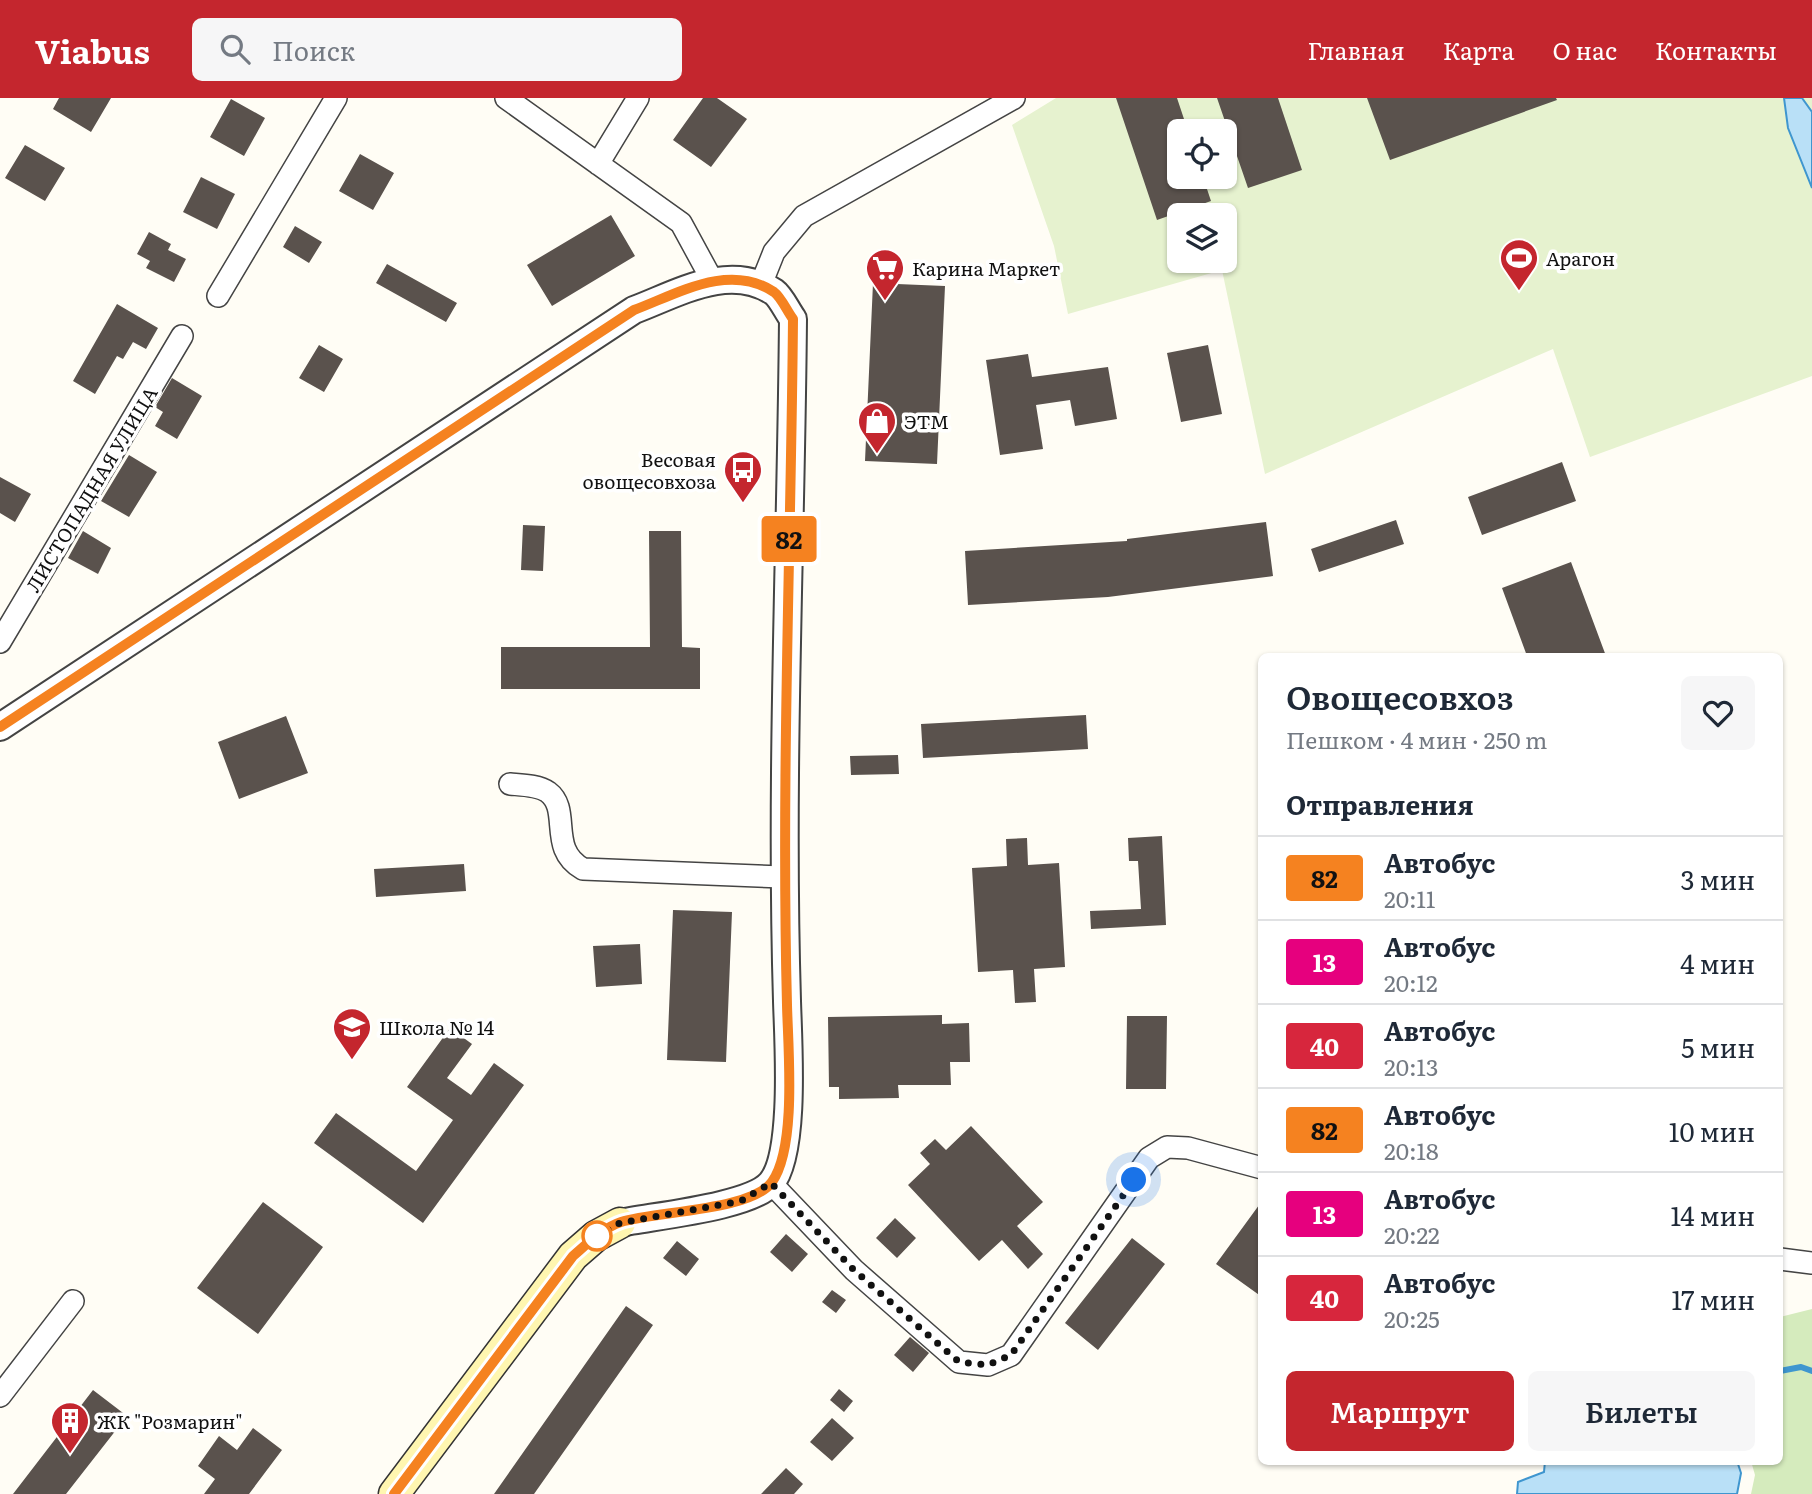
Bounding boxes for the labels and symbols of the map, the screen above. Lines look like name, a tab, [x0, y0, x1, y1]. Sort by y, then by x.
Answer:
sports icon: Арагон	[1498, 237, 1540, 292]
place label: Арагон	[1546, 244, 1615, 272]
supermarket icon: Карина Маркет	[864, 247, 906, 302]
place label: Карина Маркет	[912, 254, 1060, 282]
street label: ЛИСТОПАДНАЯ УЛИЦА	[18, 381, 164, 597]
shop icon: ЭТМ	[856, 400, 898, 455]
place label: ЭТМ	[904, 407, 949, 435]
place label: Весовая овощесовхоза	[582, 445, 717, 495]
bus stop icon: Весовая овощесовхоза	[722, 449, 764, 504]
line badge: 82	[758, 516, 820, 562]
school or university icon: Школа № 14	[331, 1006, 373, 1061]
place label: Школа № 14	[379, 1013, 495, 1041]
your location	[1116, 1162, 1151, 1197]
unlabelled marker	[582, 1221, 612, 1251]
building icon: ЖК "Розмарин"	[49, 1400, 91, 1455]
place label: ЖК "Розмарин"	[97, 1407, 243, 1435]

